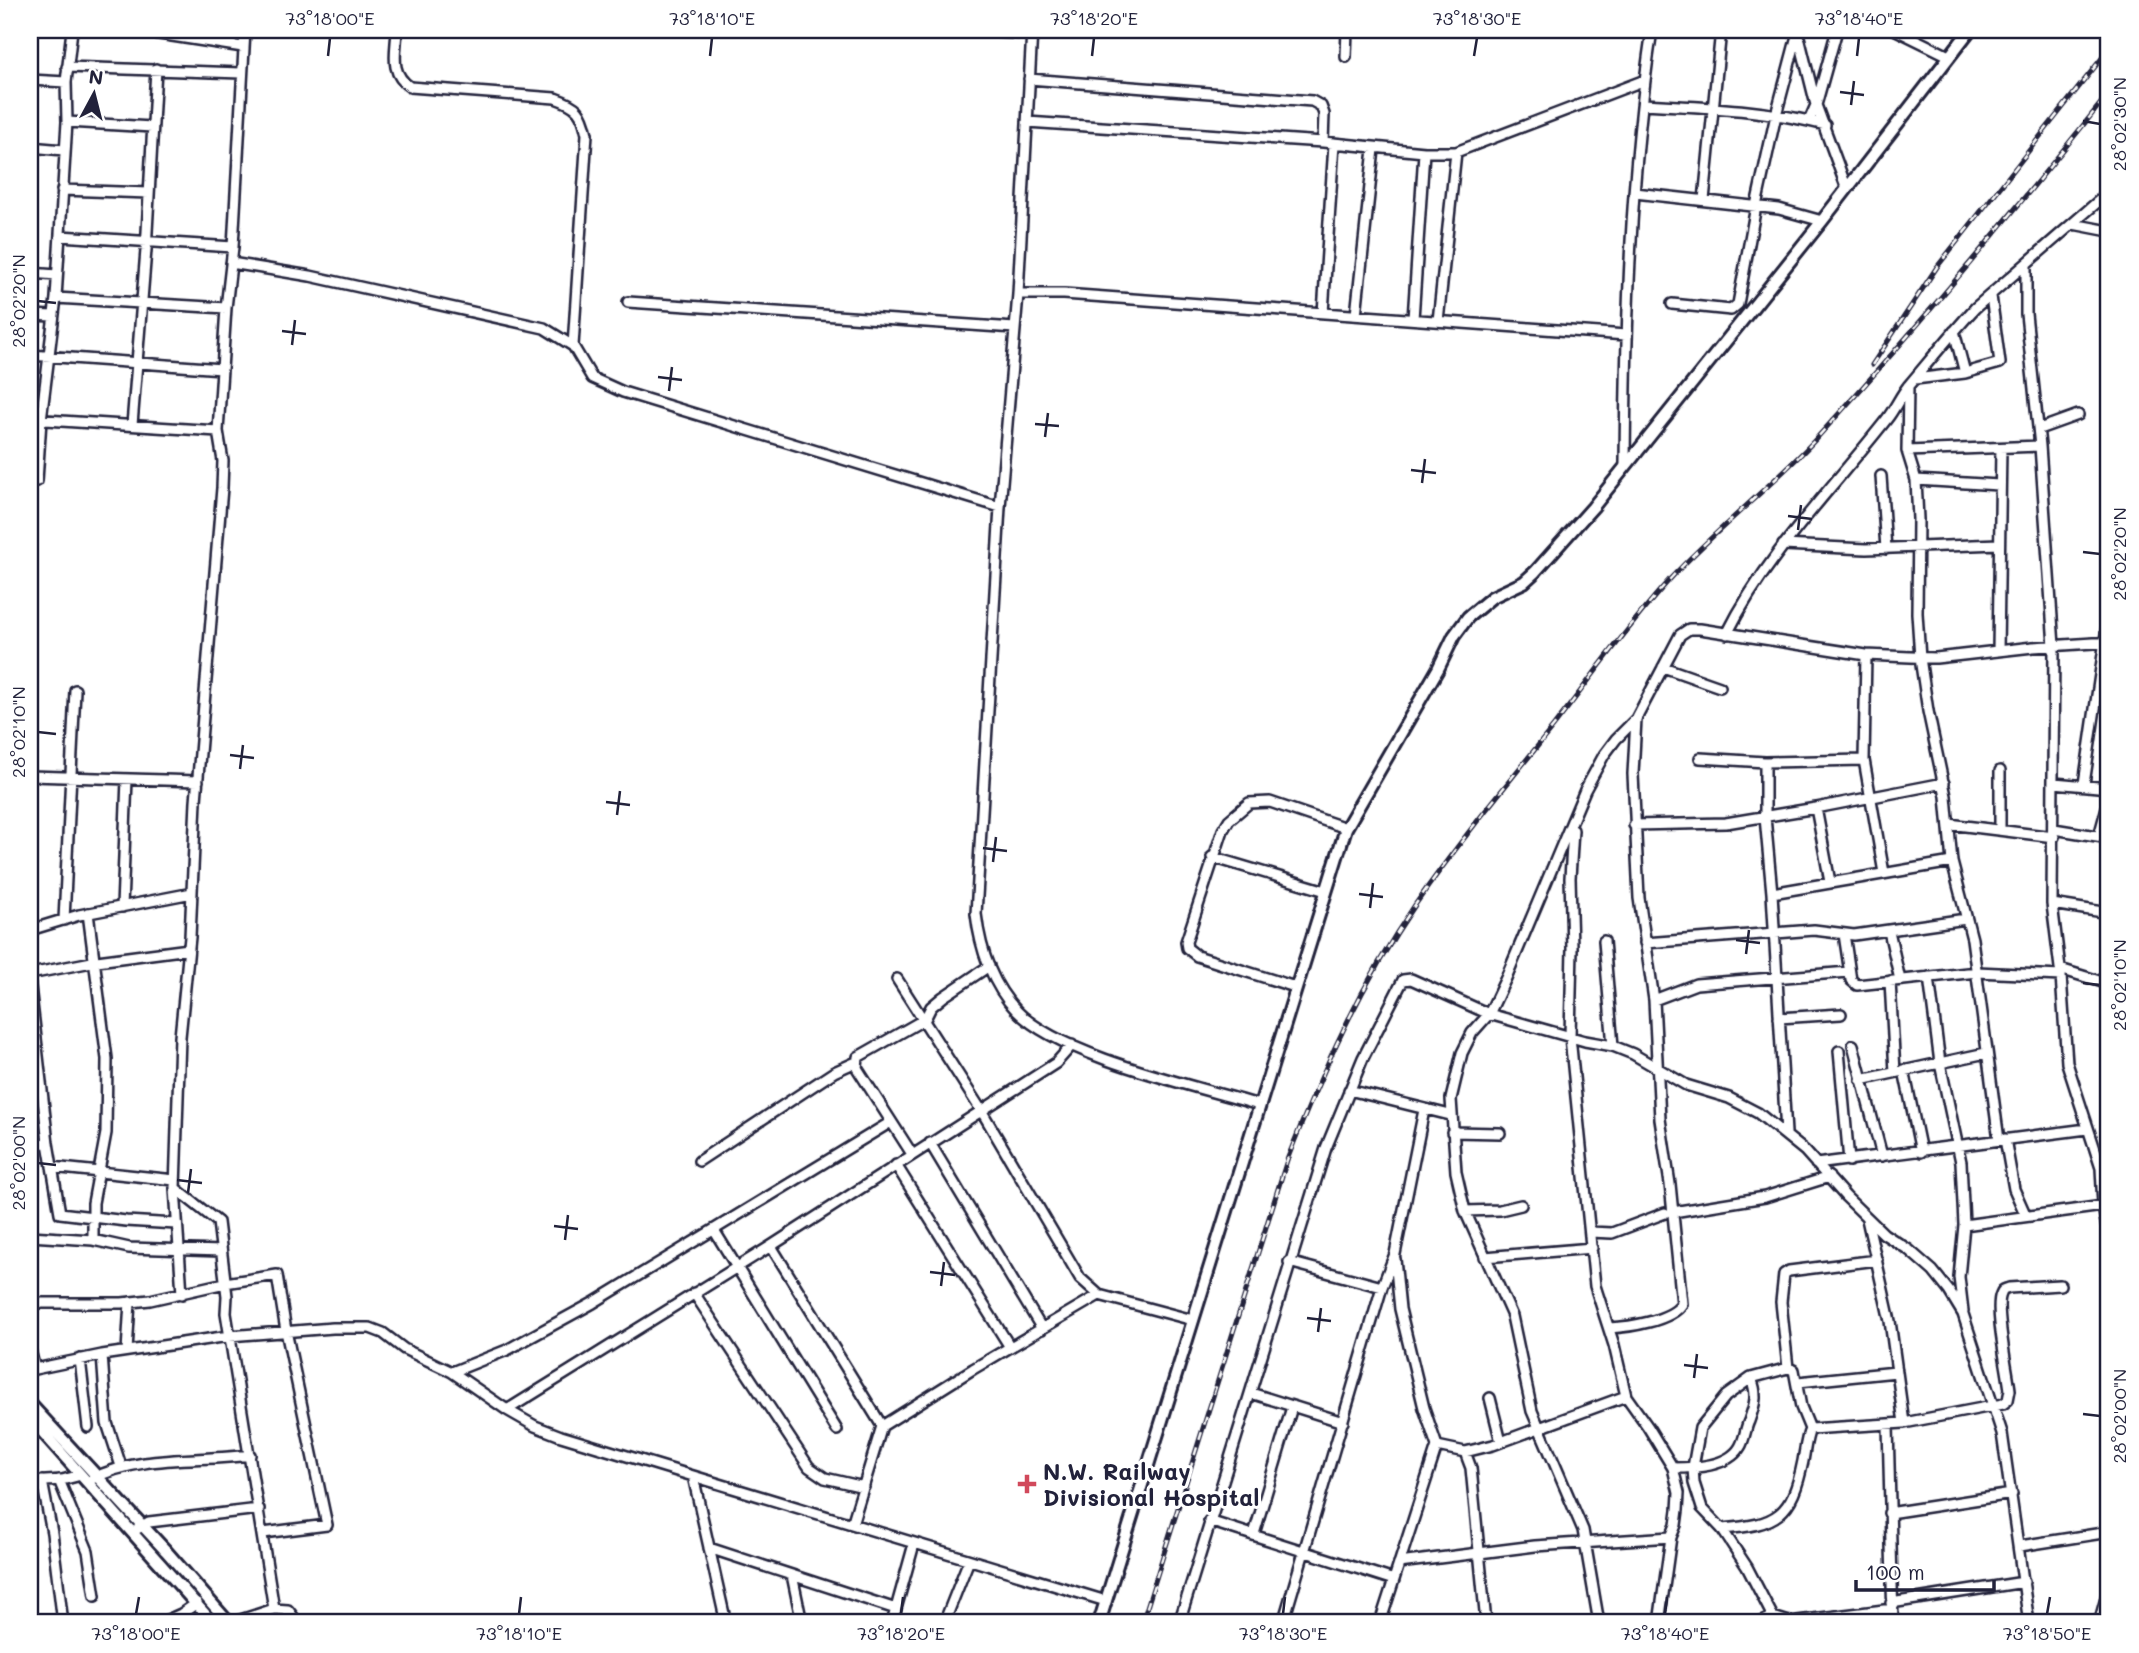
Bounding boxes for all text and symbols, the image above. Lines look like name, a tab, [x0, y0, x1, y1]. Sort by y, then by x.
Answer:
text: 73°18'00"E	[285, 6, 375, 30]
text: 73°18'10"E	[669, 6, 755, 30]
text: 73°18'20"E	[1050, 6, 1138, 30]
text: 73°18'30"E	[1433, 6, 1521, 30]
text: 73°18'40"E	[1815, 6, 1903, 30]
north arrow	[60, 60, 130, 130]
text: N	[87, 63, 105, 90]
text: 28°02'30"N	[2107, 77, 2131, 171]
text: 28°02'20"N	[6, 254, 30, 348]
text: 28°02'20"N	[2107, 507, 2131, 601]
text: 28°02'10"N	[6, 686, 30, 778]
text: 28°02'10"N	[2107, 939, 2131, 1031]
text: 28°02'00"N	[6, 1116, 30, 1210]
text: 28°02'00"N	[2107, 1369, 2131, 1463]
place label: N.W. Railway Divisional Hospital	[1043, 1456, 1260, 1512]
marker: N.W. Railway Divisional Hospital	[1017, 1474, 1037, 1494]
scale bar	[1856, 1548, 1994, 1592]
text: 100 m	[1866, 1558, 1925, 1585]
text: 73°18'00"E	[91, 1621, 181, 1645]
text: 73°18'10"E	[476, 1621, 562, 1645]
text: 73°18'20"E	[857, 1621, 945, 1645]
text: 73°18'30"E	[1239, 1621, 1327, 1645]
text: 73°18'40"E	[1621, 1621, 1709, 1645]
text: 73°18'50"E	[2003, 1621, 2091, 1645]

